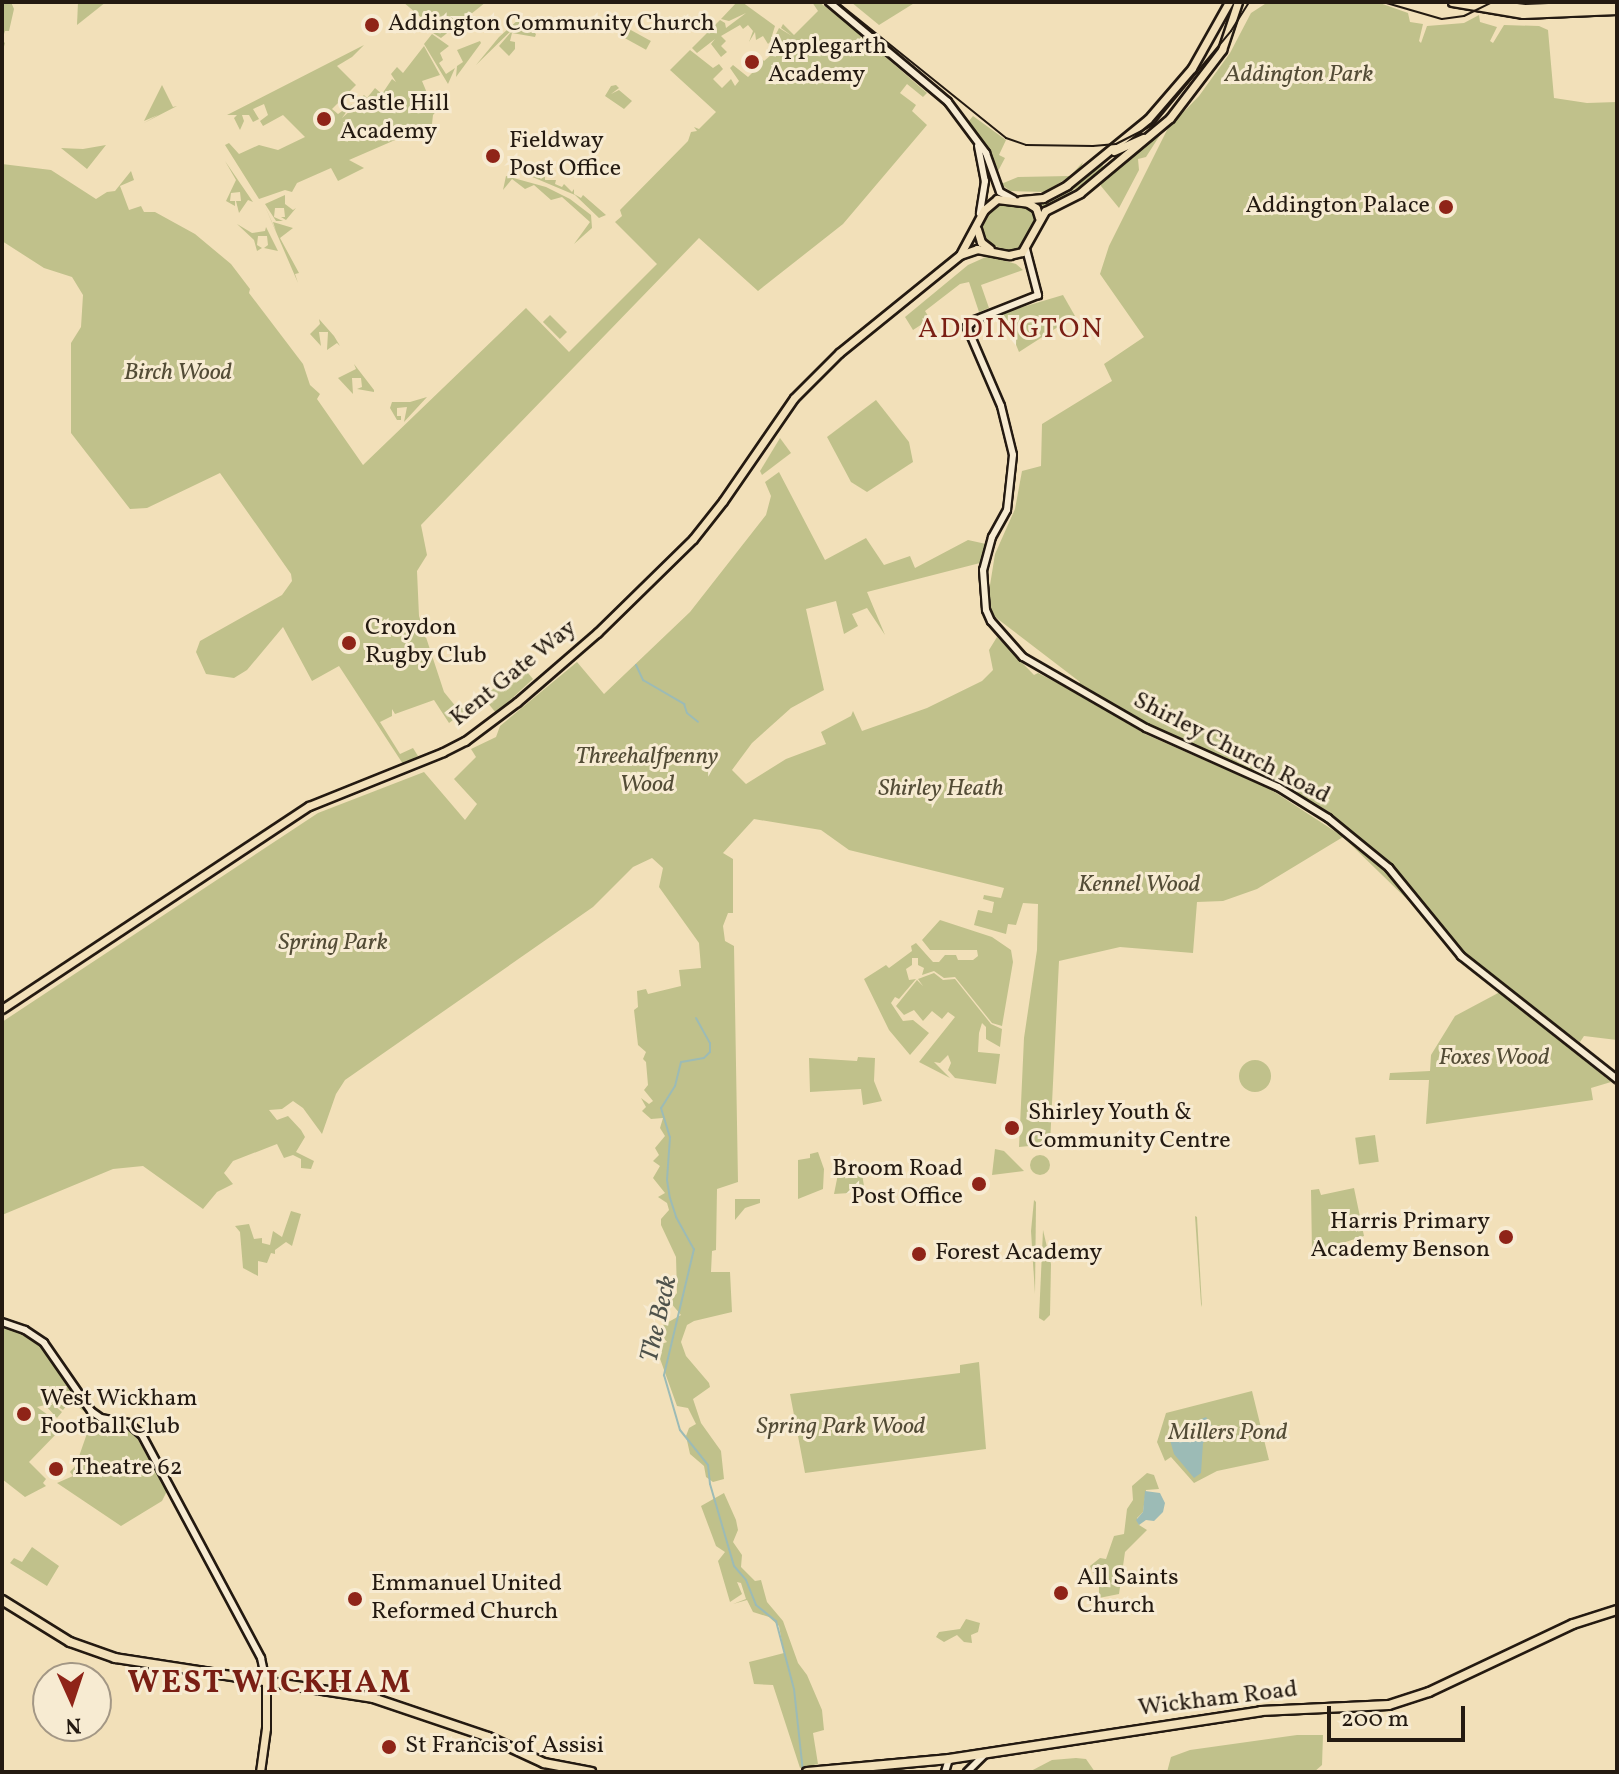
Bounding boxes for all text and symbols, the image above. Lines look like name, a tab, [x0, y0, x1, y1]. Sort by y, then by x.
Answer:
place label: Addington Community Church	[388, 11, 716, 39]
marker: Addington Community Church	[363, 16, 381, 34]
place label: Applegarth Academy	[768, 34, 887, 90]
marker: Applegarth Academy	[743, 53, 761, 71]
park label: Addington Park	[1225, 62, 1373, 90]
place label: Castle Hill Academy	[340, 91, 449, 147]
marker: Castle Hill Academy	[315, 110, 333, 128]
place label: Fieldway Post Office	[509, 128, 621, 184]
marker: Fieldway Post Office	[484, 147, 502, 165]
place label: Addington Palace	[1245, 193, 1430, 221]
marker: Addington Palace	[1437, 198, 1455, 216]
district label: ADDINGTON	[918, 313, 1104, 347]
park label: Birch Wood	[124, 360, 232, 388]
street label: Kent Gate Way	[445, 614, 583, 734]
place label: Croydon Rugby Club	[365, 615, 487, 671]
marker: Croydon Rugby Club	[340, 634, 358, 652]
street label: Shirley Church Road	[1127, 687, 1335, 811]
park label: Threehalfpenny Wood	[576, 744, 718, 800]
park label: Shirley Heath	[878, 776, 1004, 804]
park label: Kennel Wood	[1078, 872, 1200, 900]
park label: Spring Park	[278, 930, 388, 958]
park label: Foxes Wood	[1438, 1045, 1550, 1073]
place label: Shirley Youth & Community Centre	[1028, 1100, 1231, 1156]
marker: Shirley Youth & Community Centre	[1003, 1119, 1021, 1137]
place label: Broom Road Post Office	[832, 1156, 963, 1212]
marker: Broom Road Post Office	[970, 1175, 988, 1193]
place label: Harris Primary Academy Benson	[1310, 1209, 1490, 1265]
marker: Harris Primary Academy Benson	[1497, 1228, 1515, 1246]
place label: Forest Academy	[935, 1240, 1102, 1268]
marker: Forest Academy	[910, 1245, 928, 1263]
water label: The Beck	[635, 1273, 685, 1365]
place label: West Wickham Football Club	[40, 1386, 198, 1442]
marker: West Wickham Football Club	[15, 1405, 33, 1423]
park label: Spring Park Wood	[757, 1414, 925, 1442]
park label: Millers Pond	[1168, 1420, 1288, 1448]
place label: Theatre 62	[72, 1455, 183, 1483]
marker: Theatre 62	[47, 1460, 65, 1478]
place label: All Saints Church	[1077, 1565, 1178, 1621]
place label: Emmanuel United Reformed Church	[371, 1571, 562, 1627]
marker: All Saints Church	[1052, 1584, 1070, 1602]
marker: Emmanuel United Reformed Church	[346, 1590, 364, 1608]
north arrow	[32, 1662, 112, 1742]
district label: WEST WICKHAM	[127, 1665, 413, 1703]
street label: Wickham Road	[1137, 1676, 1299, 1724]
scale bar	[1331, 1690, 1469, 1740]
text: 200 m	[1341, 1703, 1409, 1737]
text: N	[64, 1709, 82, 1740]
place label: St Francis of Assisi	[405, 1733, 602, 1761]
marker: St Francis of Assisi	[380, 1738, 398, 1756]

